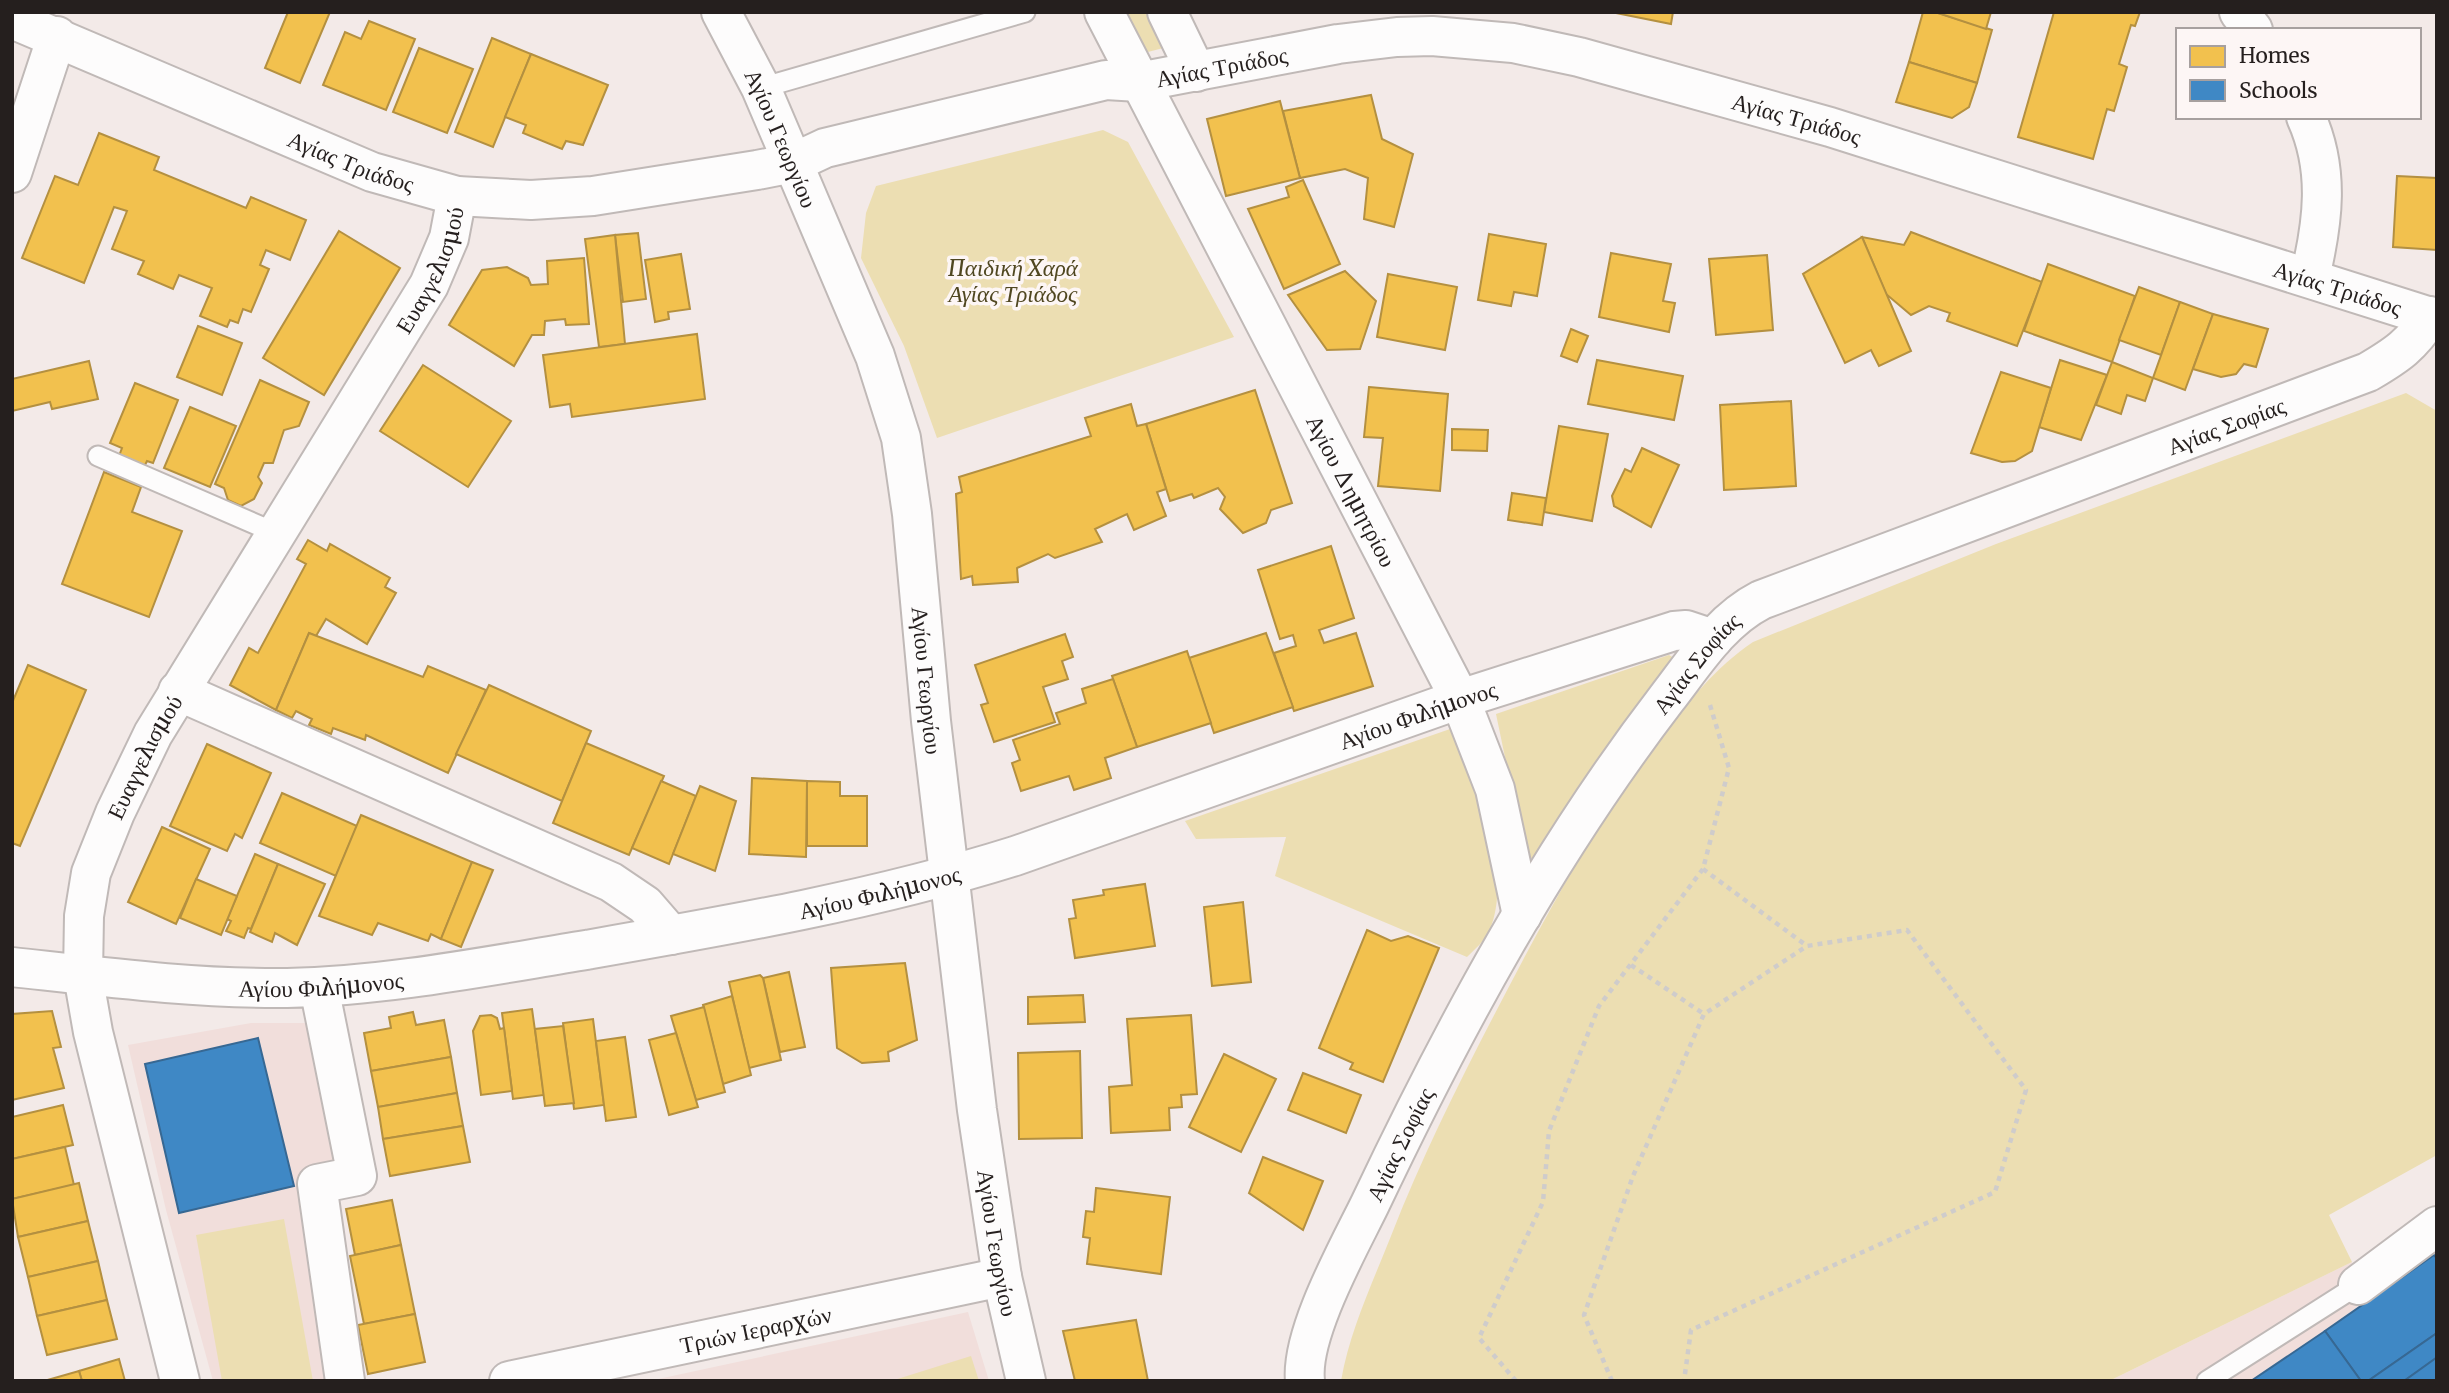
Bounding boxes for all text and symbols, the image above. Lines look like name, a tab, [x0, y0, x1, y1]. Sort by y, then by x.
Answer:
legend	[2176, 28, 2421, 119]
street label: Αγίας Τριάδος	[1153, 39, 1290, 93]
text: Homes	[2239, 42, 2310, 69]
street label: Αγίου Γεωργίου	[739, 63, 825, 212]
text: Schools	[2239, 77, 2318, 104]
street label: Αγίας Τριάδος	[1729, 86, 1865, 151]
street label: Αγίας Τριάδος	[284, 124, 418, 198]
street label: Ευαγγελισμού	[389, 204, 469, 338]
park label: Παιδική Χαρά Αγίας Τριάδος	[947, 253, 1079, 308]
street label: Αγίας Τριάδος	[2270, 254, 2406, 322]
street label: Αγίας Σοφίας	[2163, 390, 2289, 461]
street label: Αγίου Δημητρίου	[1301, 409, 1403, 572]
street label: Αγίου Γεωργίου	[906, 605, 949, 756]
street label: Αγίας Σοφίας	[1646, 605, 1746, 720]
street label: Αγίου Φιλήμονος	[1335, 674, 1500, 755]
street label: Ευαγγελισμού	[100, 689, 188, 824]
street label: Αγίου Φιλήμονος	[796, 858, 964, 925]
street label: Αγίου Φιλήμονος	[238, 964, 405, 1003]
street label: Αγίας Σοφίας	[1359, 1082, 1439, 1206]
street label: Αγίου Γεωργίου	[972, 1167, 1025, 1319]
street label: Τριών Ιεραρχών	[677, 1299, 834, 1359]

